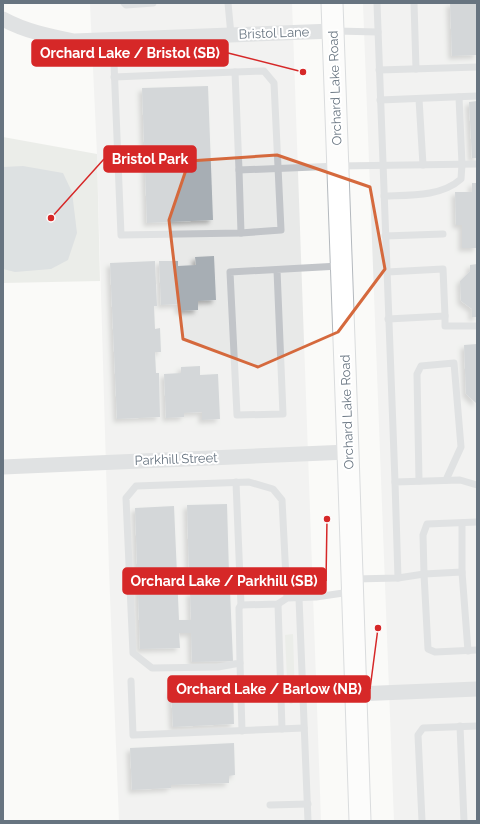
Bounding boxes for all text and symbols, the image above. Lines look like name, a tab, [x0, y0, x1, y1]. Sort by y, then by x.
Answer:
street label: Bristol Lane	[238, 24, 310, 42]
street label: Orchard Lake Road	[325, 30, 345, 146]
callout: Orchard Lake / Bristol (SB)	[32, 40, 228, 66]
text: Orchard Lake / Bristol (SB)	[40, 45, 220, 61]
callout: Bristol Park	[104, 146, 196, 172]
text: Bristol Park	[112, 151, 188, 167]
street label: Orchard Lake Road	[337, 354, 357, 470]
street label: Parkhill Street	[134, 450, 218, 468]
callout: Orchard Lake / Parkhill (SB)	[123, 568, 326, 594]
text: Orchard Lake / Parkhill (SB)	[130, 573, 318, 589]
callout: Orchard Lake / Barlow (NB)	[168, 676, 370, 702]
text: Orchard Lake / Barlow (NB)	[176, 681, 362, 697]

